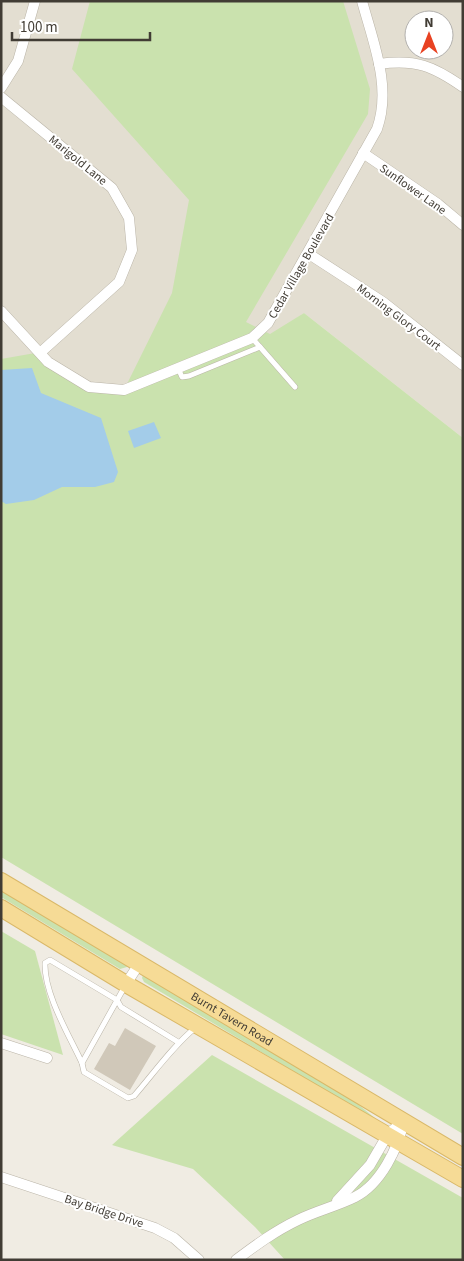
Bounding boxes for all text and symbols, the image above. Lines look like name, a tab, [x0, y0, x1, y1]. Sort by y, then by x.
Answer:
scale bar	[12, 10, 150, 42]
north arrow	[404, 10, 454, 60]
text: N	[424, 13, 434, 33]
text: 100 m	[20, 17, 58, 38]
street label: Marigold Lane	[45, 132, 111, 189]
street label: Sunflower Lane	[376, 160, 450, 219]
street label: Cedar Village Boulevard	[264, 211, 339, 322]
street label: Morning Glory Court	[353, 280, 444, 355]
street label: Burnt Tavern Road	[187, 988, 276, 1051]
street label: Bay Bridge Drive	[62, 1191, 146, 1232]

